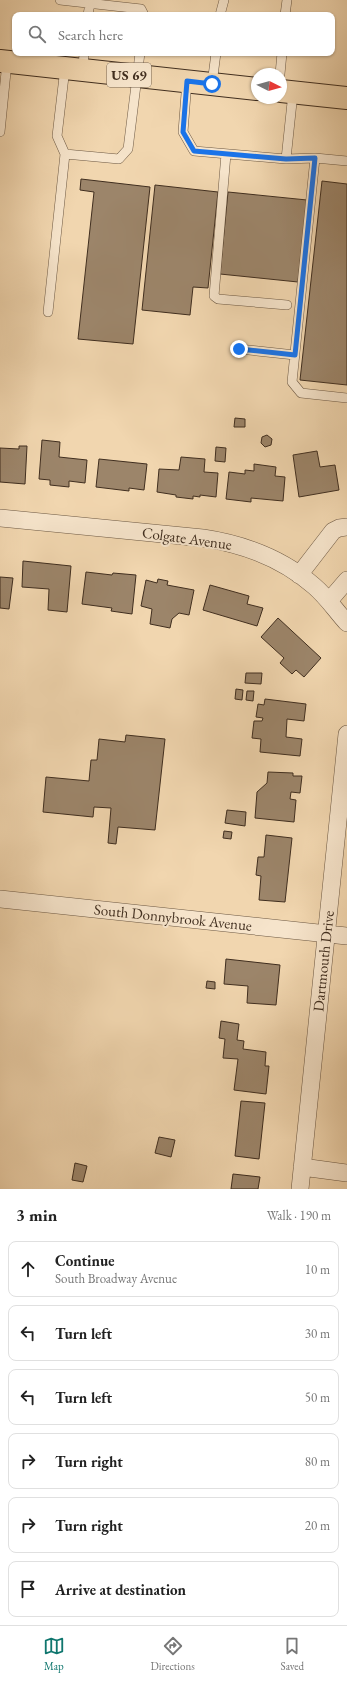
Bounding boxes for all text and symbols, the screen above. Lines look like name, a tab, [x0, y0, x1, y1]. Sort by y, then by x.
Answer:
search box	[12, 12, 335, 56]
icon: search	[26, 23, 48, 45]
text: Search here	[58, 25, 123, 44]
road number: US 69	[107, 63, 151, 87]
north arrow	[251, 68, 287, 104]
route start	[203, 75, 221, 93]
route end	[230, 340, 248, 358]
street label: Colgate Avenue	[141, 522, 233, 554]
street label: South Donnybrook Avenue	[93, 899, 253, 935]
street label: Dartmouth Drive	[308, 909, 338, 1012]
text: 3 min	[16, 1204, 57, 1226]
text: Walk · 190 m	[267, 1207, 331, 1224]
text: Continue	[55, 1251, 115, 1270]
icon: ahead	[17, 1258, 39, 1280]
text: 10 m	[305, 1261, 330, 1278]
text: South Broadway Avenue	[55, 1270, 177, 1287]
icon: left	[17, 1322, 39, 1344]
text: Turn left	[55, 1324, 112, 1343]
text: 30 m	[305, 1325, 330, 1342]
icon: left	[17, 1386, 39, 1408]
text: Turn left	[55, 1388, 112, 1407]
text: 50 m	[305, 1389, 330, 1406]
icon: right	[17, 1450, 39, 1472]
text: Turn right	[55, 1452, 123, 1471]
text: 80 m	[305, 1453, 330, 1470]
icon: right	[17, 1514, 39, 1536]
text: Turn right	[55, 1516, 123, 1535]
text: 20 m	[305, 1517, 330, 1534]
icon: arrive	[17, 1578, 39, 1600]
text: Arrive at destination	[55, 1580, 186, 1599]
tab: Map	[43, 1635, 65, 1673]
tab: Directions	[151, 1635, 195, 1673]
tab: Saved	[281, 1635, 304, 1673]

